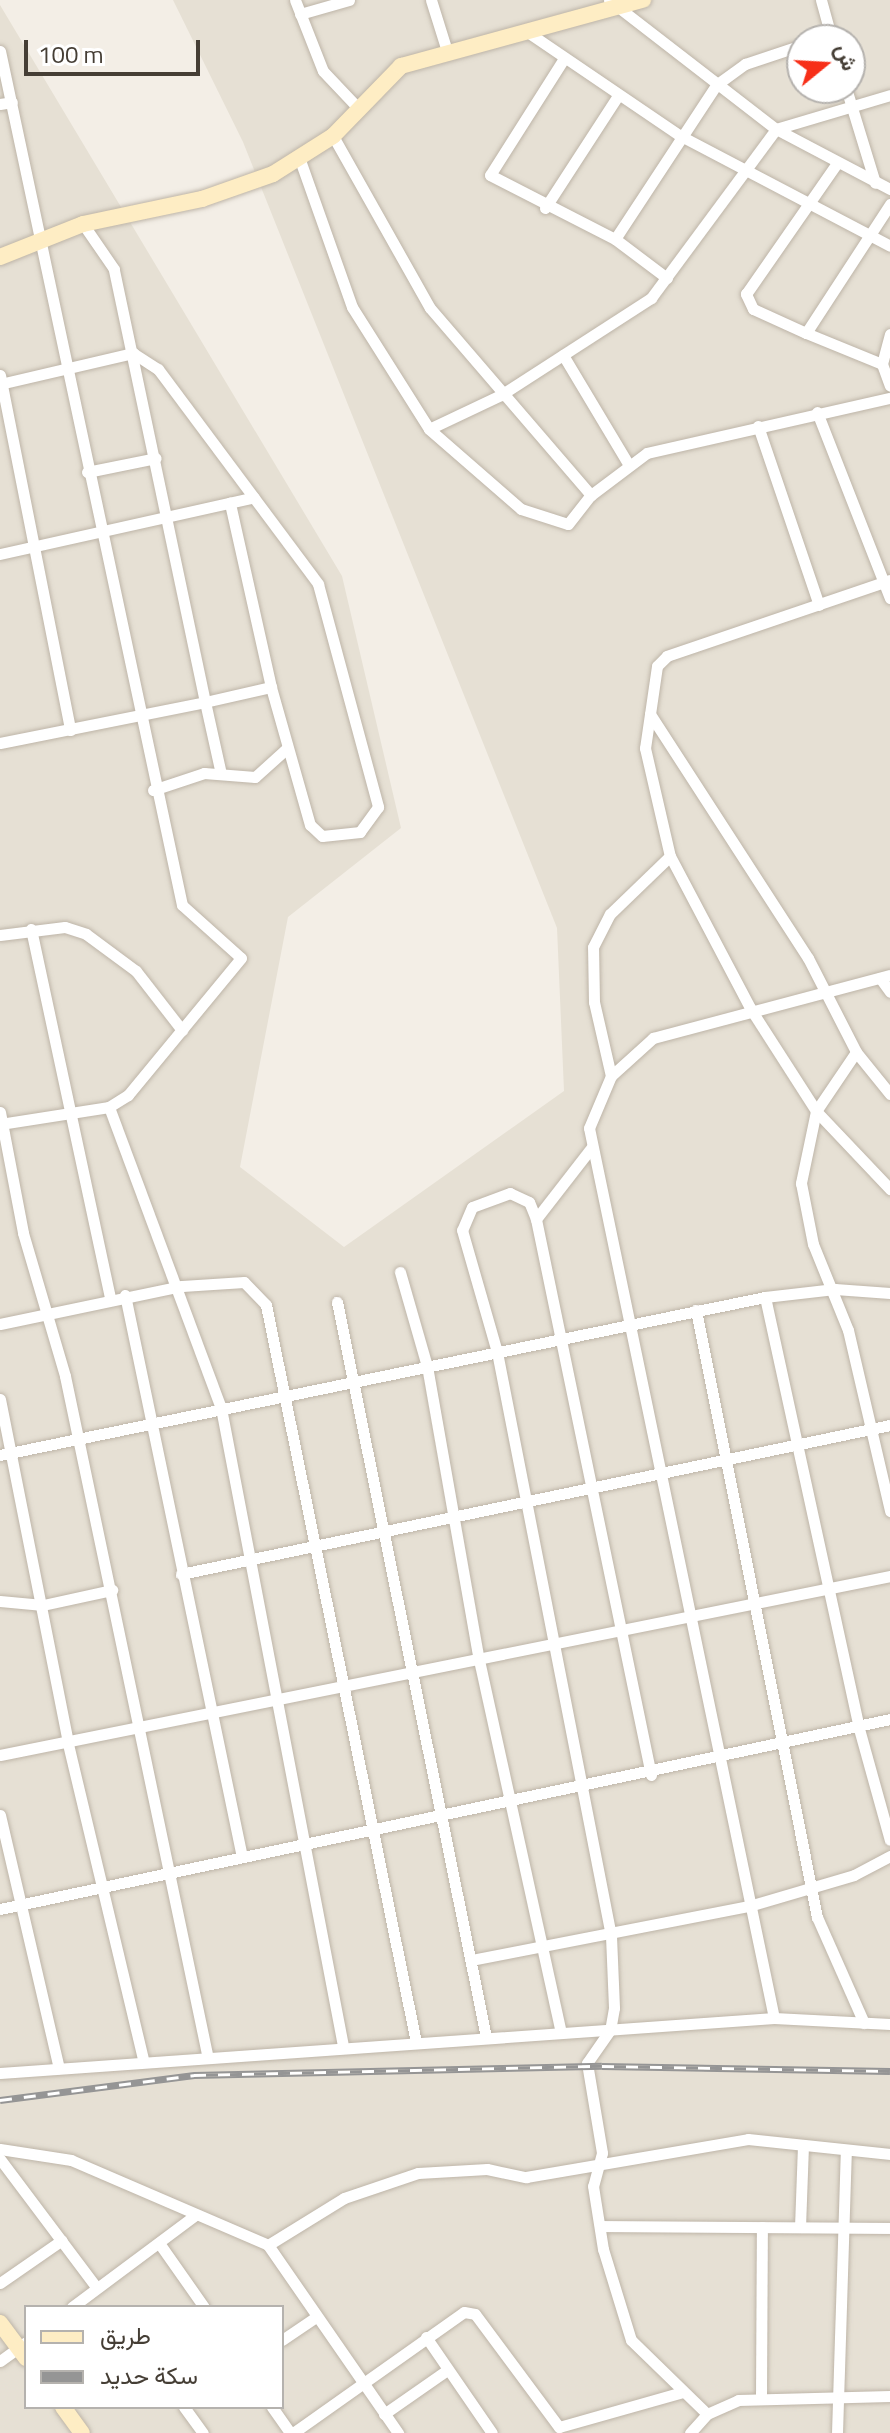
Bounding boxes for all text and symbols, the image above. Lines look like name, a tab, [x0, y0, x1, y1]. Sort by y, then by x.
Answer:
scale bar	[28, 24, 204, 74]
north arrow	[786, 24, 866, 104]
text: 100 m	[38, 36, 104, 72]
text: ش	[827, 39, 867, 75]
legend	[24, 2305, 284, 2409]
text: طريق	[100, 2317, 151, 2353]
text: سكة حديد	[100, 2357, 198, 2393]

